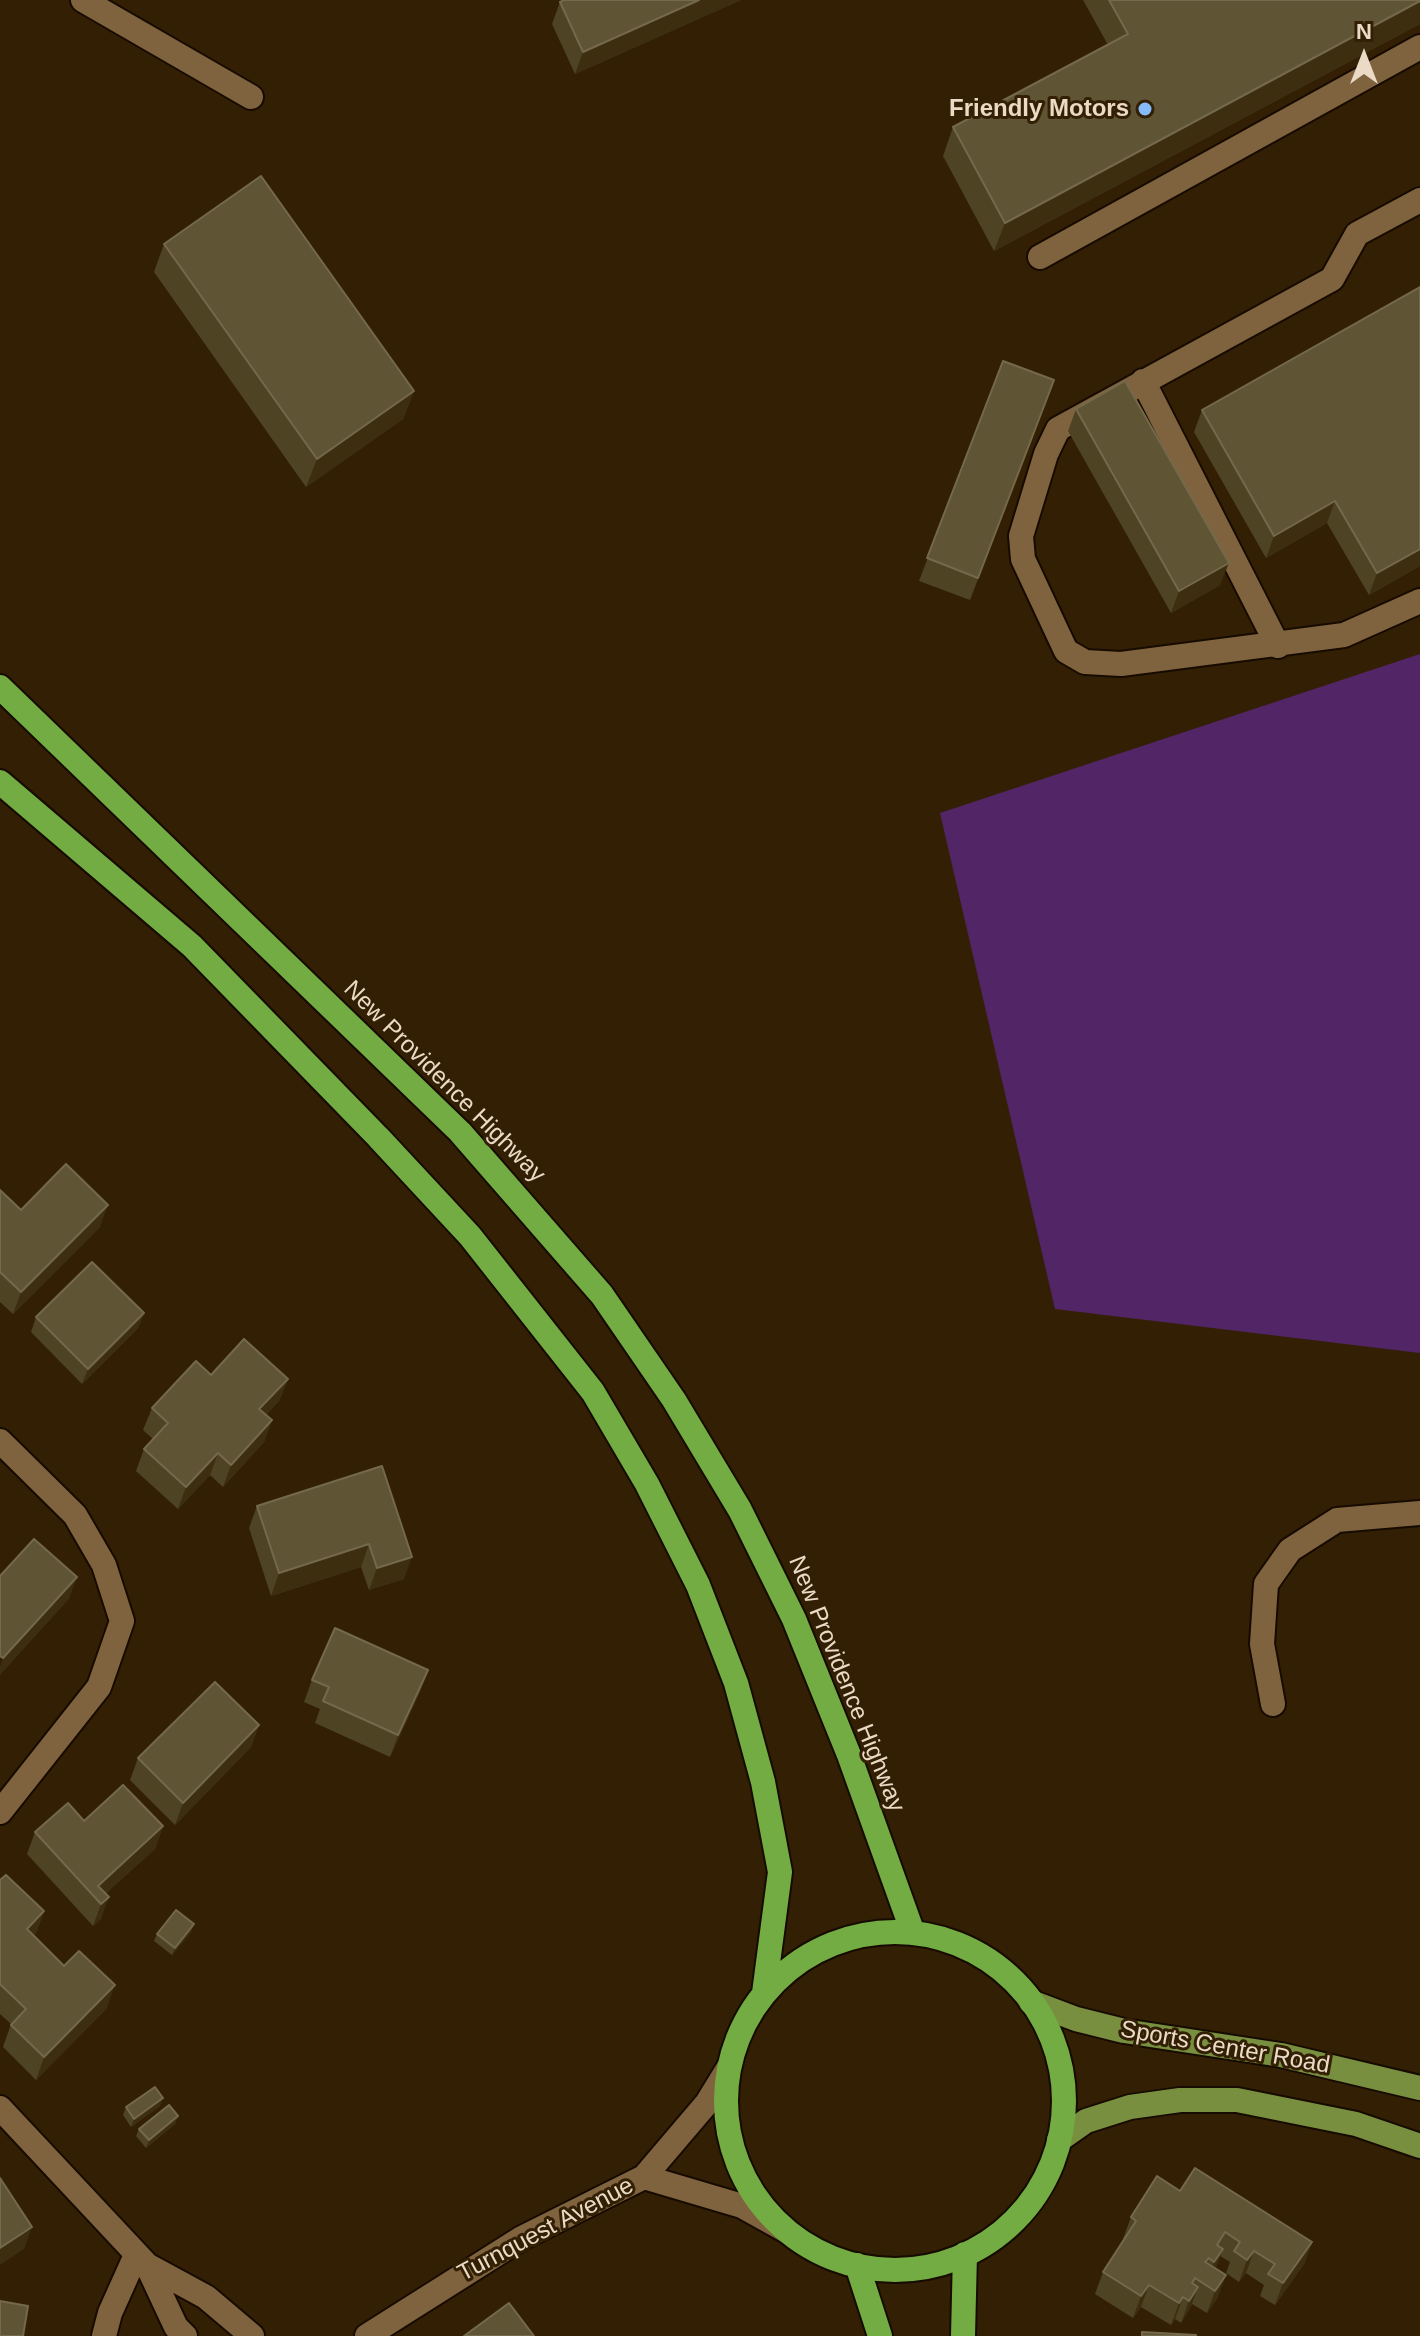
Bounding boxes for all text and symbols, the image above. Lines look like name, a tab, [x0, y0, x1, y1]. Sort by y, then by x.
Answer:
north arrow	[1324, 16, 1404, 96]
text: N	[1356, 19, 1372, 44]
place label: Friendly Motors	[949, 95, 1129, 123]
marker: Friendly Motors	[1136, 100, 1154, 118]
street label: New Providence Highway	[337, 975, 551, 1189]
street label: New Providence Highway	[781, 1552, 911, 1816]
street label: Sports Center Road	[1118, 2015, 1332, 2081]
street label: Turnquest Avenue	[453, 2172, 639, 2288]

